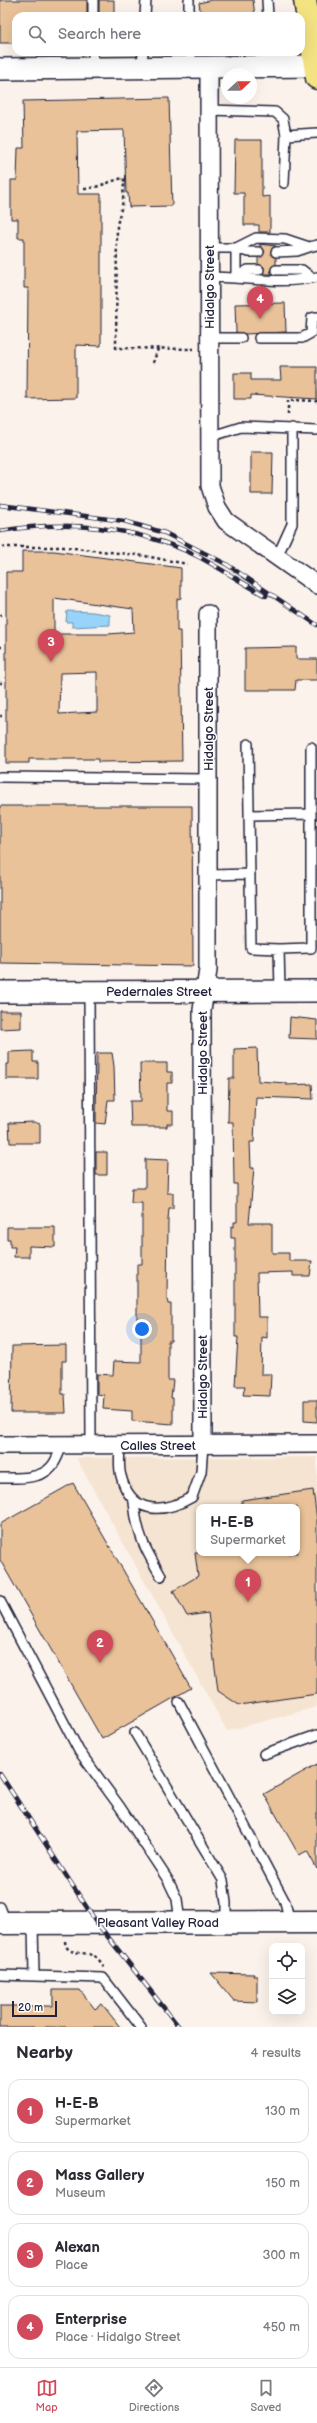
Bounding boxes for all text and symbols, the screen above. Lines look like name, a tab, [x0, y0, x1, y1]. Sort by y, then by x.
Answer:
search box	[12, 12, 305, 56]
icon: search	[26, 23, 48, 45]
text: Search here	[58, 25, 141, 44]
north arrow	[221, 68, 257, 104]
street label: Hidalgo Street	[202, 245, 218, 329]
pin: 4	[247, 286, 273, 319]
pin: 3	[38, 629, 64, 662]
street label: Hidalgo Street	[201, 687, 217, 771]
street label: Pedernales Street	[106, 984, 212, 1000]
street label: Hidalgo Street	[195, 1011, 211, 1095]
your location	[132, 1319, 152, 1339]
street label: Hidalgo Street	[195, 1335, 211, 1419]
street label: Calles Street	[120, 1438, 196, 1454]
popup	[196, 1504, 300, 1556]
text: H-E-B	[210, 1513, 254, 1532]
text: Supermarket	[210, 1532, 286, 1548]
pin: 1	[235, 1569, 261, 1602]
pin: 2	[87, 1630, 113, 1663]
street label: Pleasant Valley Road	[97, 1915, 219, 1931]
map controls	[269, 1943, 305, 2015]
button: locate	[269, 1943, 305, 1979]
button: layers	[269, 1979, 305, 2015]
scale bar	[12, 1999, 57, 2018]
text: 20 m	[18, 2001, 43, 2014]
text: Nearby	[16, 2043, 73, 2063]
text: 4 results	[251, 2045, 301, 2061]
text: H-E-B	[55, 2094, 99, 2113]
text: 1	[27, 2103, 33, 2119]
text: 130 m	[265, 2103, 300, 2119]
text: Supermarket	[55, 2113, 131, 2129]
text: Mass Gallery	[55, 2166, 144, 2185]
text: 2	[26, 2175, 34, 2191]
text: 150 m	[266, 2175, 300, 2191]
text: Museum	[55, 2185, 106, 2201]
text: Alexan	[55, 2238, 100, 2257]
text: 3	[26, 2247, 34, 2263]
text: 300 m	[262, 2247, 300, 2263]
text: Place	[55, 2257, 88, 2273]
text: Enterprise	[55, 2310, 127, 2329]
text: 4	[26, 2319, 34, 2335]
text: 450 m	[263, 2319, 300, 2335]
text: Place · Hidalgo Street	[55, 2329, 180, 2345]
tab: Map	[36, 2377, 58, 2414]
tab: Directions	[129, 2377, 179, 2414]
tab: Saved	[251, 2377, 281, 2414]

